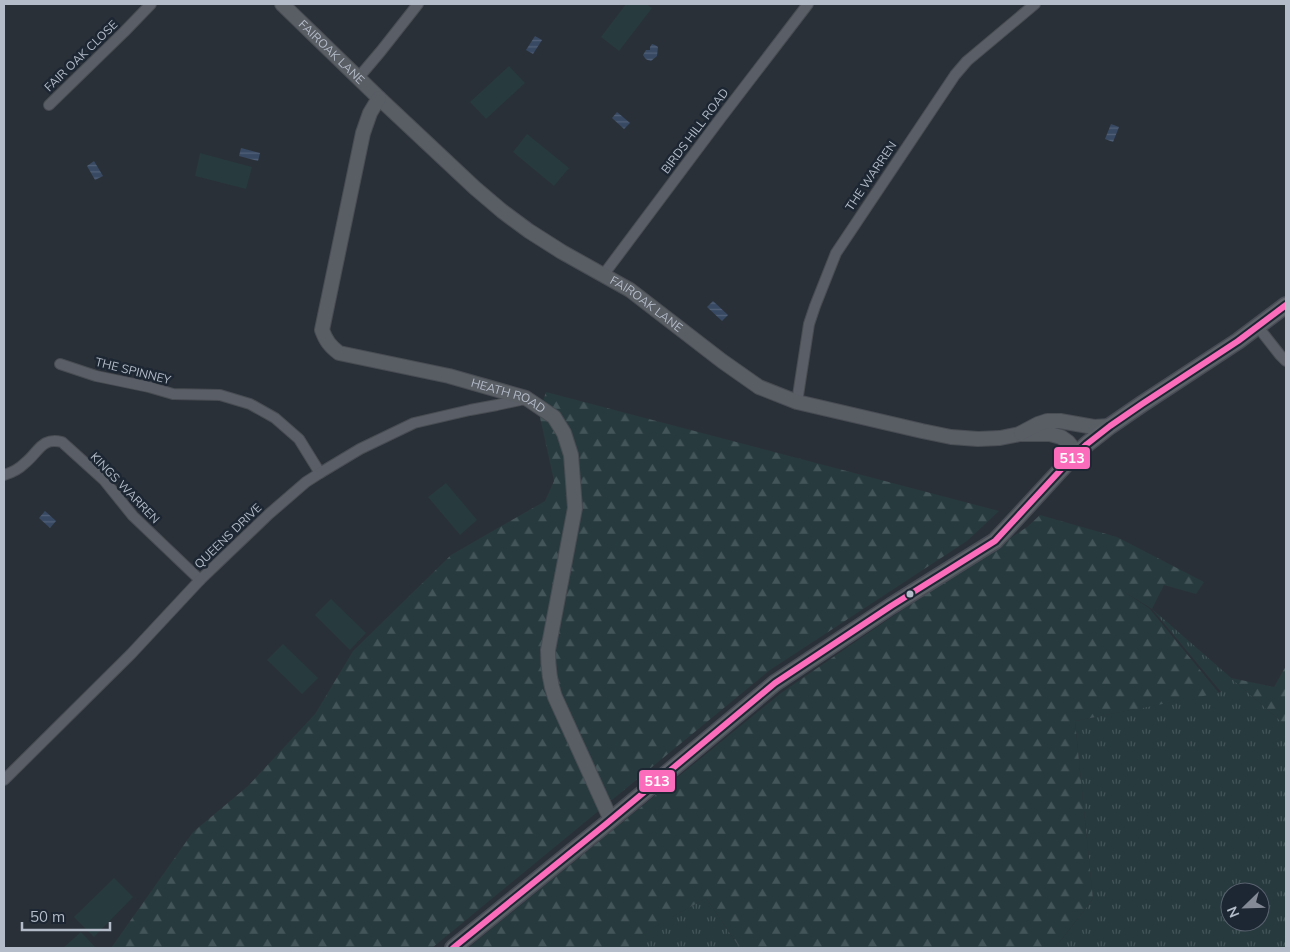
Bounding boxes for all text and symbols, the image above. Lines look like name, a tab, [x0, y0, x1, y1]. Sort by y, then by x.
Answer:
street label: FAIROAK LANE	[296, 16, 368, 87]
street label: FAIR OAK CLOSE	[41, 17, 120, 94]
street label: BIRDS HILL ROAD	[658, 85, 732, 176]
street label: THE WARREN	[842, 138, 899, 213]
street label: FAIROAK LANE	[608, 272, 686, 335]
street label: THE SPINNEY	[94, 354, 173, 387]
street label: HEATH ROAD	[469, 375, 549, 416]
line badge: 513	[1053, 446, 1091, 470]
street label: KINGS WARREN	[88, 449, 163, 526]
text: 513	[1059, 449, 1085, 467]
street label: QUEENS DRIVE	[191, 500, 264, 571]
unlabelled marker	[905, 589, 915, 599]
line badge: 513	[638, 769, 676, 793]
text: 513	[644, 772, 670, 790]
north arrow	[1220, 882, 1270, 932]
scale bar	[22, 900, 110, 932]
text: N	[1223, 904, 1243, 920]
text: 50 m	[30, 907, 65, 926]

